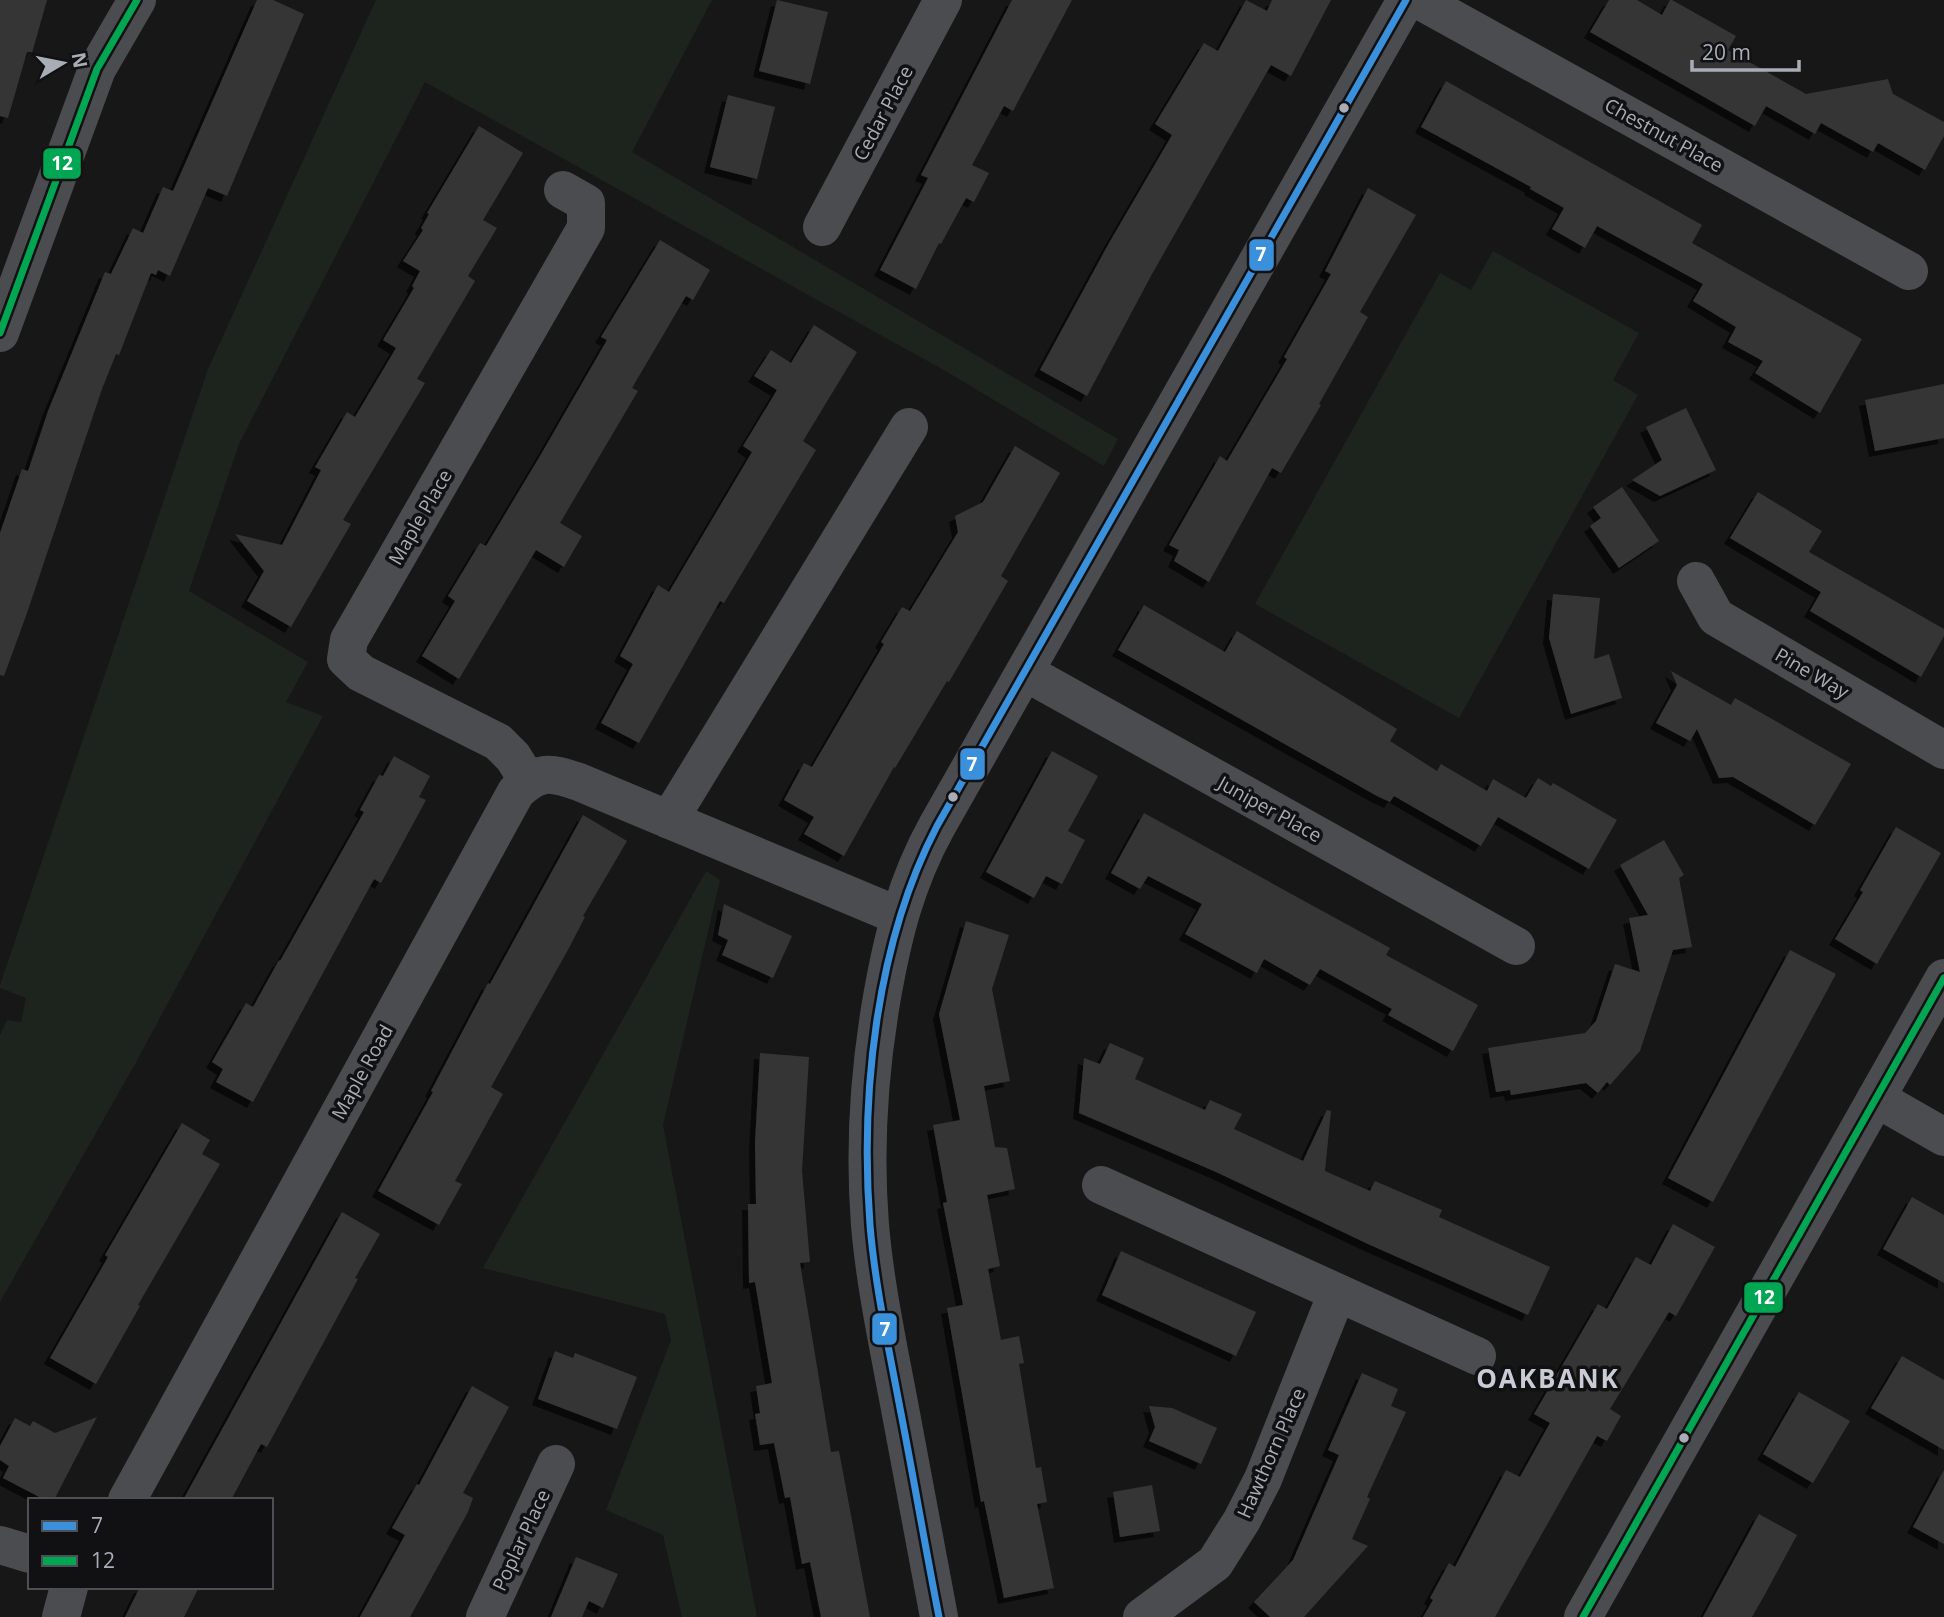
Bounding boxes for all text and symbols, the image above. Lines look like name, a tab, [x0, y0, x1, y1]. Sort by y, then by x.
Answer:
north arrow	[28, 28, 98, 98]
scale bar	[1692, 28, 1799, 72]
text: 20 m	[1702, 38, 1751, 66]
text: N	[66, 50, 94, 70]
street label: Cedar Place	[847, 61, 919, 165]
street label: Chestnut Place	[1600, 92, 1728, 178]
unlabelled marker	[1337, 101, 1351, 115]
line badge: 12	[42, 147, 82, 180]
text: 12	[51, 150, 73, 176]
line badge: 7	[1248, 238, 1275, 272]
text: 7	[1256, 241, 1267, 267]
street label: Maple Place	[382, 464, 458, 570]
street label: Pine Way	[1770, 641, 1854, 705]
line badge: 7	[959, 747, 986, 781]
text: 7	[967, 751, 978, 777]
street label: Juniper Place	[1212, 769, 1326, 848]
unlabelled marker	[946, 790, 960, 804]
street label: Maple Road	[325, 1020, 399, 1124]
line badge: 12	[1743, 1281, 1784, 1314]
text: 12	[1753, 1284, 1775, 1310]
line badge: 7	[871, 1312, 898, 1346]
text: 7	[880, 1316, 891, 1342]
district label: OAKBANK	[1476, 1360, 1620, 1396]
street label: Hawthorn Place	[1231, 1384, 1311, 1522]
unlabelled marker	[1677, 1431, 1691, 1445]
street label: Poplar Place	[486, 1485, 556, 1595]
legend	[28, 1498, 273, 1589]
text: 7	[91, 1511, 103, 1539]
text: 12	[91, 1546, 115, 1574]

